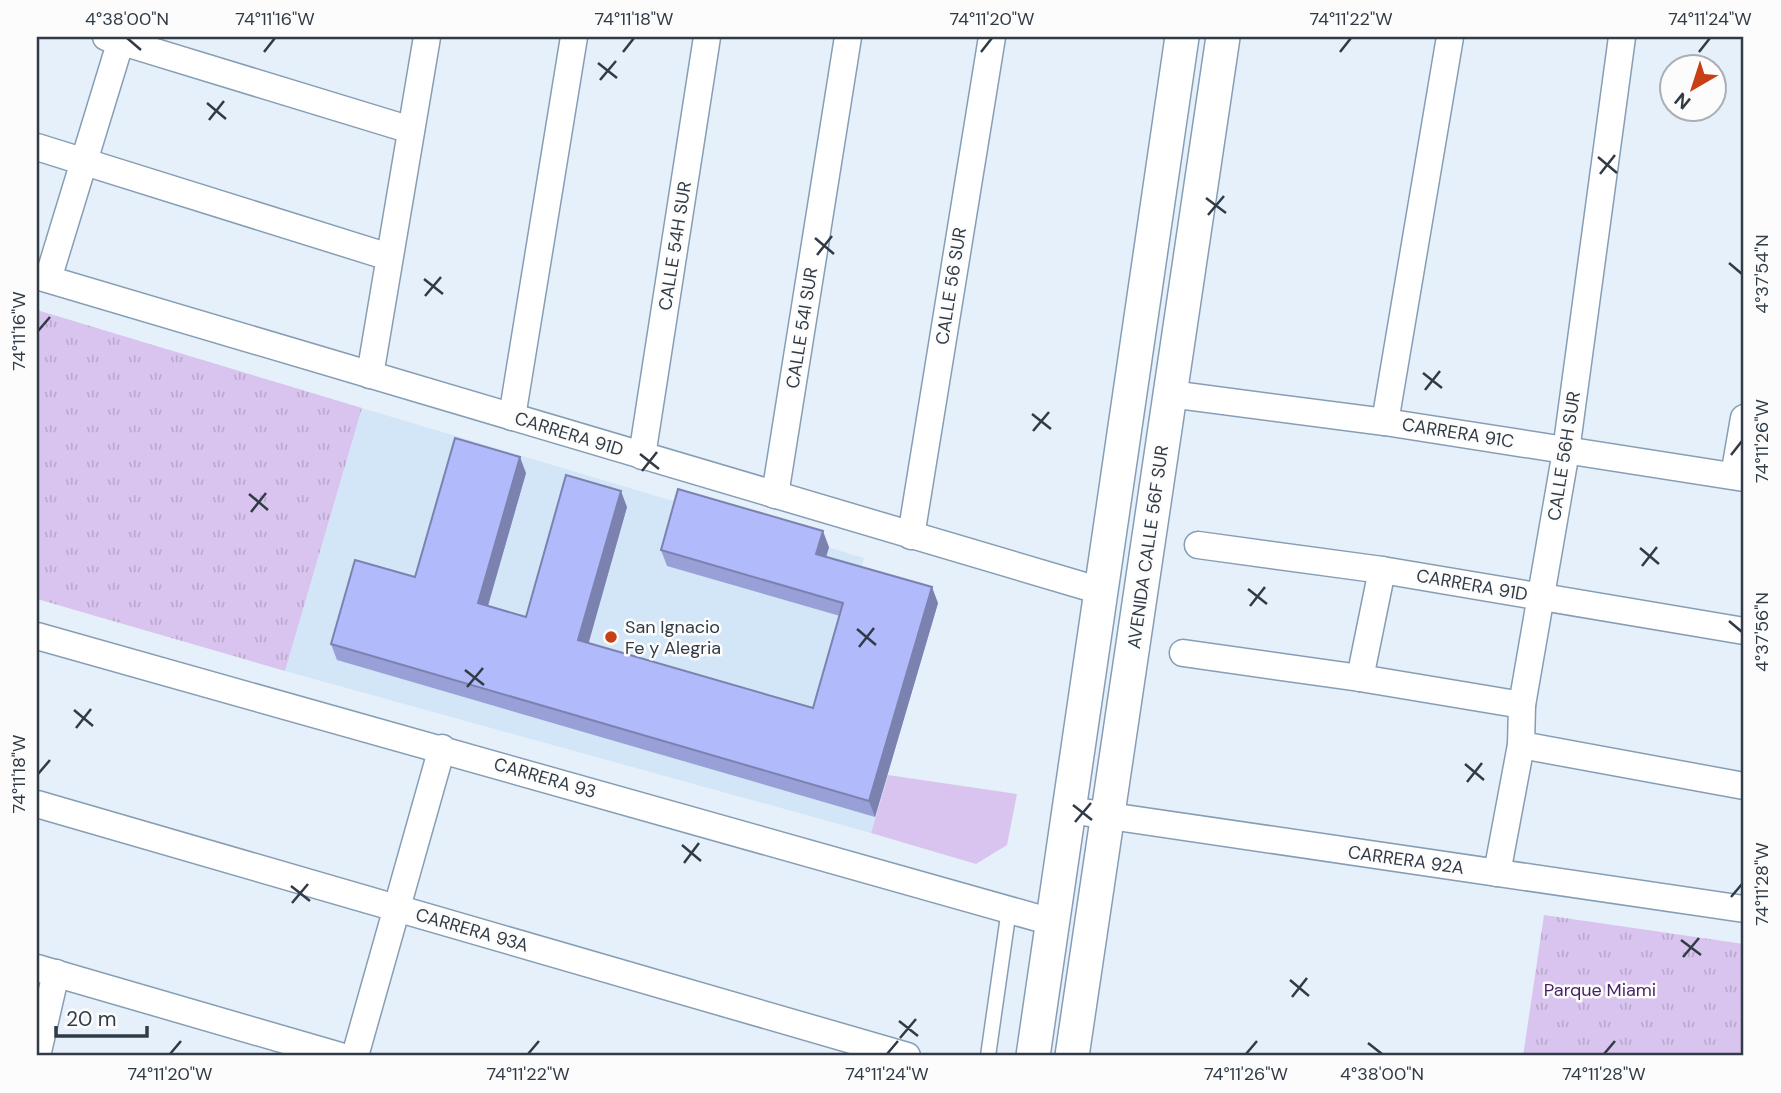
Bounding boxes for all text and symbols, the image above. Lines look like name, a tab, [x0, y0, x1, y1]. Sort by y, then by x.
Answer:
text: 4°38'00"N	[85, 7, 169, 31]
text: 74°11'16"W	[235, 7, 315, 31]
text: 74°11'18"W	[595, 7, 673, 31]
text: 74°11'20"W	[950, 7, 1034, 31]
text: 74°11'22"W	[1309, 7, 1393, 31]
text: 74°11'24"W	[1668, 7, 1752, 31]
north arrow	[1658, 52, 1728, 122]
text: N	[1669, 87, 1696, 115]
street label: CALLE 54H SUR	[653, 180, 697, 312]
street label: CALLE 56 SUR	[930, 226, 972, 346]
text: 4°37'54"N	[1750, 234, 1774, 314]
street label: CALLE 54I SUR	[781, 266, 823, 390]
text: 74°11'16"W	[7, 291, 31, 371]
street label: CALLE 56H SUR	[1542, 390, 1586, 522]
text: 74°11'26"W	[1750, 399, 1774, 483]
street label: CARRERA 91D	[512, 406, 626, 462]
street label: CARRERA 91C	[1400, 412, 1516, 454]
street label: AVENIDA CALLE 56F SUR	[1122, 444, 1174, 650]
street label: CARRERA 91D	[1414, 563, 1530, 607]
text: 4°37'56"N	[1750, 592, 1774, 672]
place label: San Ignacio Fe y Alegria	[625, 615, 721, 660]
marker: San Ignacio Fe y Alegria	[603, 629, 619, 645]
text: 74°11'18"W	[7, 735, 31, 813]
street label: CARRERA 93	[491, 752, 599, 804]
street label: CARRERA 92A	[1346, 840, 1466, 880]
text: 74°11'28"W	[1750, 842, 1774, 926]
street label: CARRERA 93A	[413, 902, 531, 958]
park label: Parque Miami	[1544, 978, 1656, 1002]
scale bar	[56, 995, 147, 1039]
text: 20 m	[66, 1005, 117, 1033]
text: 74°11'20"W	[128, 1062, 212, 1086]
text: 74°11'22"W	[486, 1062, 570, 1086]
text: 74°11'24"W	[845, 1062, 929, 1086]
text: 74°11'26"W	[1204, 1062, 1288, 1086]
text: 4°38'00"N	[1340, 1062, 1424, 1086]
text: 74°11'28"W	[1562, 1062, 1646, 1086]

